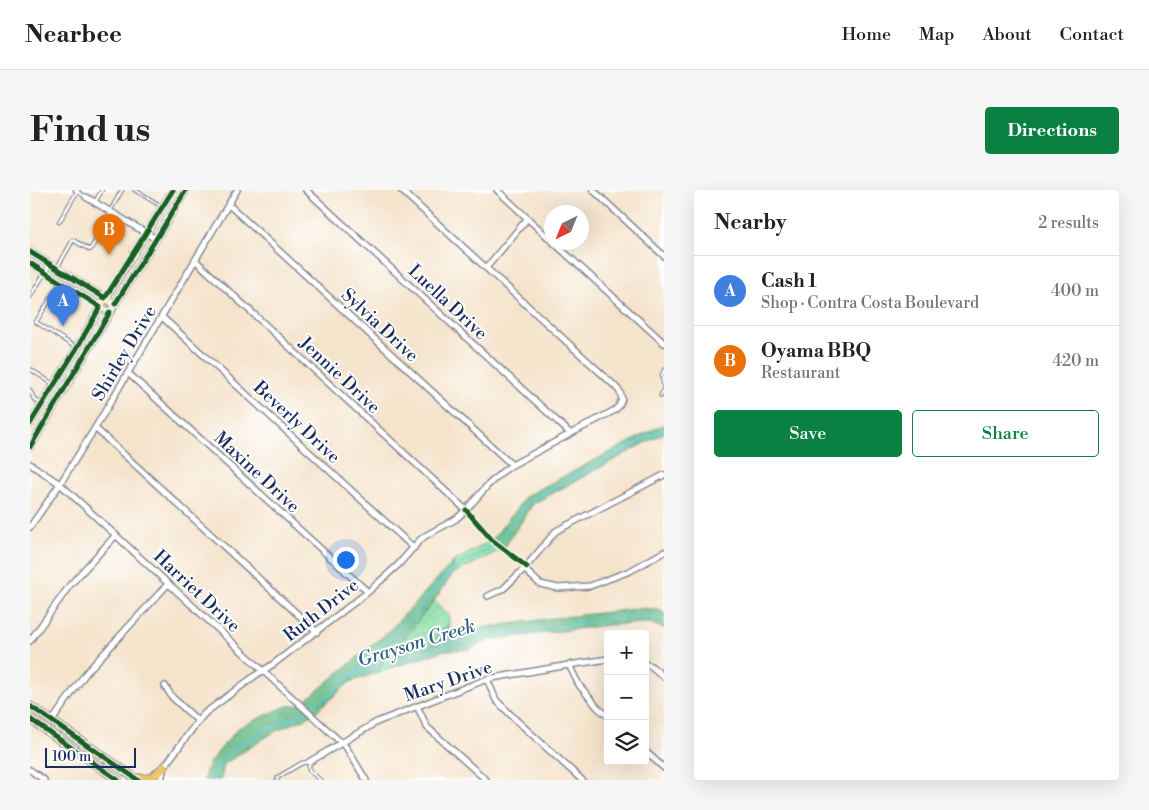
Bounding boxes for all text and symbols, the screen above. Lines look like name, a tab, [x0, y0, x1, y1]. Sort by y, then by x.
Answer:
text: Nearbee	[25, 20, 122, 50]
text: Home	[842, 23, 891, 46]
text: Map	[919, 23, 955, 46]
text: About	[983, 23, 1032, 46]
text: Contact	[1060, 23, 1124, 46]
button: Directions	[985, 107, 1119, 154]
text: Find us	[30, 109, 150, 152]
north arrow	[544, 205, 589, 250]
text: Nearby	[714, 210, 787, 236]
text: 2 results	[1038, 213, 1099, 233]
pin: B	[93, 214, 125, 255]
street label: Luella Drive	[403, 260, 492, 345]
text: Cash 1	[761, 269, 817, 293]
text: A	[724, 281, 736, 301]
text: 400 m	[1051, 281, 1099, 301]
street label: Sylvia Drive	[336, 284, 423, 367]
pin: A	[47, 285, 79, 326]
text: Shop · Contra Costa Boulevard	[761, 293, 979, 313]
street label: Shirley Drive	[87, 301, 162, 405]
street label: Jennie Drive	[293, 331, 385, 419]
text: Oyama BBQ	[761, 339, 871, 363]
text: B	[724, 351, 736, 371]
text: 420 m	[1052, 351, 1099, 371]
text: Restaurant	[761, 363, 840, 383]
street label: Beverly Drive	[248, 376, 345, 468]
button: Save	[714, 410, 902, 457]
button: Share	[912, 410, 1099, 457]
street label: Maxine Drive	[209, 427, 305, 518]
street label: Harriet Drive	[148, 545, 245, 638]
your location	[333, 547, 359, 573]
street label: Ruth Drive	[279, 574, 364, 647]
water label: Grayson Creek	[355, 614, 478, 672]
map controls	[604, 630, 649, 765]
button: +	[604, 630, 649, 675]
street label: Mary Drive	[401, 656, 495, 707]
button: −	[604, 675, 649, 720]
button: layers	[604, 720, 649, 765]
scale bar	[45, 745, 136, 768]
text: 100 m	[52, 748, 91, 766]

